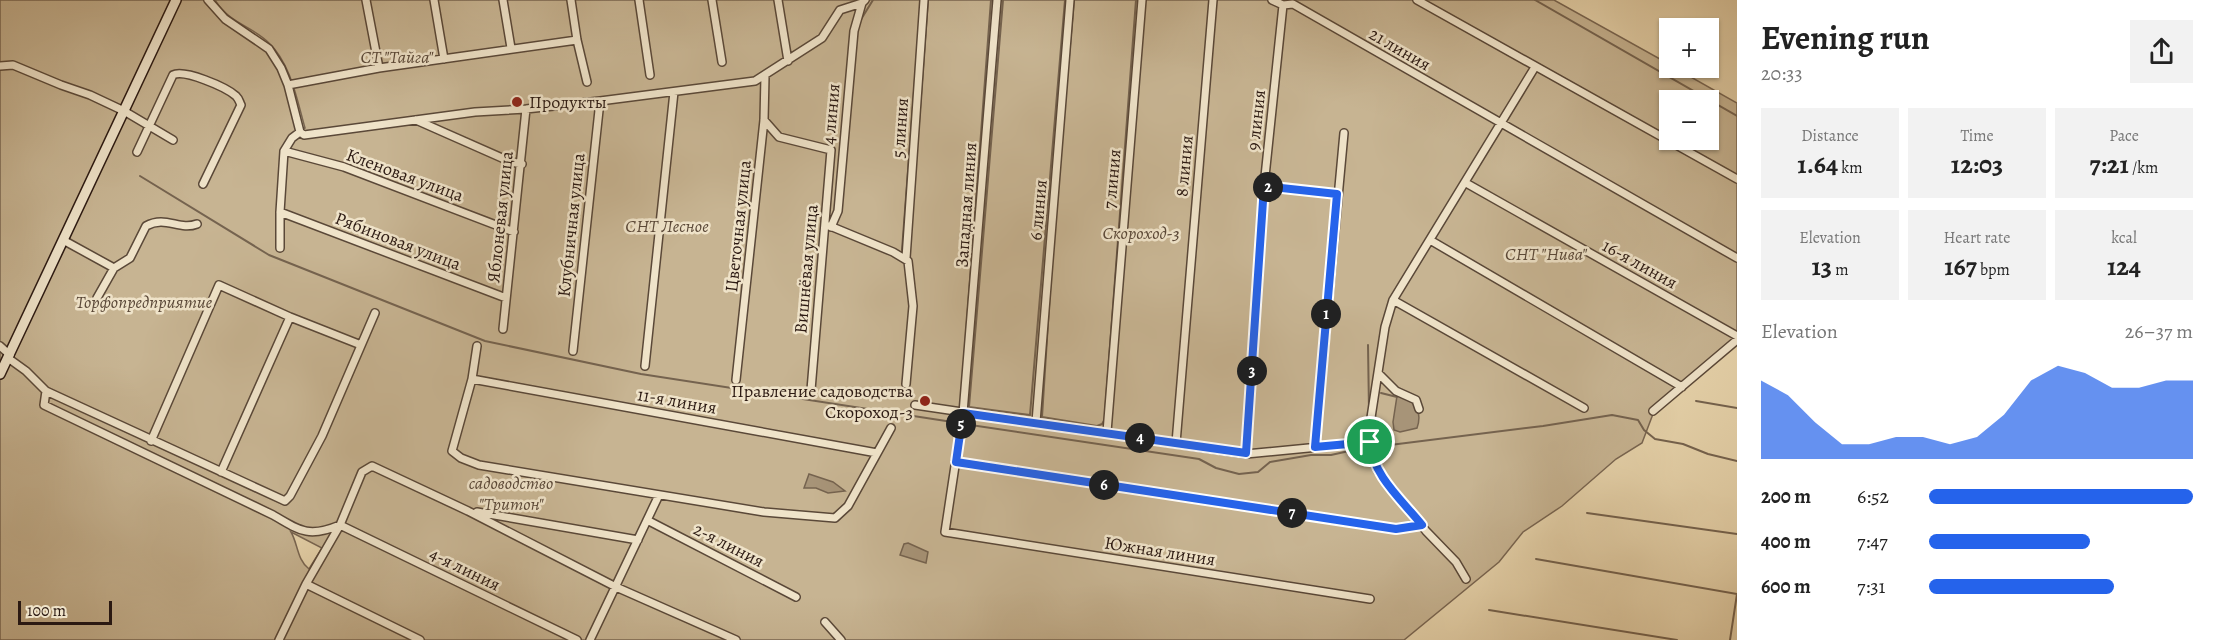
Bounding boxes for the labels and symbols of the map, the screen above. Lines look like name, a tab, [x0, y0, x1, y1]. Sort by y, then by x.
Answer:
street label: 21 линия	[1365, 22, 1435, 76]
park label: СТ "Тайга"	[361, 45, 434, 69]
street label: 4 линия	[816, 83, 846, 145]
street label: 9 линия	[1241, 88, 1271, 152]
place label: Продукты	[529, 90, 607, 114]
marker: Продукты	[510, 95, 524, 109]
street label: 5 линия	[886, 97, 914, 159]
street label: 8 линия	[1169, 134, 1199, 198]
street label: Западная линия	[950, 142, 982, 268]
street label: Кленовая улица	[343, 143, 468, 208]
street label: 7 линия	[1097, 148, 1127, 210]
street label: Яблоневая улица	[481, 149, 519, 284]
street label: Клубничная улица	[552, 151, 591, 298]
street label: Цветочная улица	[719, 158, 757, 293]
pin: 2	[1253, 172, 1283, 202]
street label: 6 линия	[1023, 179, 1053, 241]
street label: Вишнёвая улица	[788, 203, 824, 335]
street label: Рябиновая улица	[331, 206, 465, 276]
park label: СНТ Лесное	[625, 214, 709, 238]
park label: Скороход-3	[1102, 221, 1180, 245]
street label: 16-я линия	[1598, 234, 1682, 294]
park label: СНТ "Нива"	[1505, 242, 1588, 266]
park label: Торфопредприятие	[76, 290, 213, 314]
pin: 1	[1311, 299, 1341, 329]
pin: 3	[1237, 356, 1267, 386]
place label: Правление садоводства Скороход-3	[731, 379, 914, 424]
street label: 11-я линия	[635, 382, 719, 420]
marker: Правление садоводства Скороход-3	[918, 394, 932, 408]
pin: 5	[946, 409, 976, 439]
pin	[1344, 416, 1395, 467]
pin: 4	[1125, 423, 1155, 453]
pin: 6	[1089, 470, 1119, 500]
park label: садоводство "Тритон"	[469, 471, 553, 516]
pin: 7	[1277, 498, 1307, 528]
street label: 2-я линия	[689, 517, 769, 573]
street label: Южная линия	[1103, 530, 1217, 572]
street label: 4-я линия	[426, 542, 504, 596]
scale bar	[18, 598, 112, 626]

